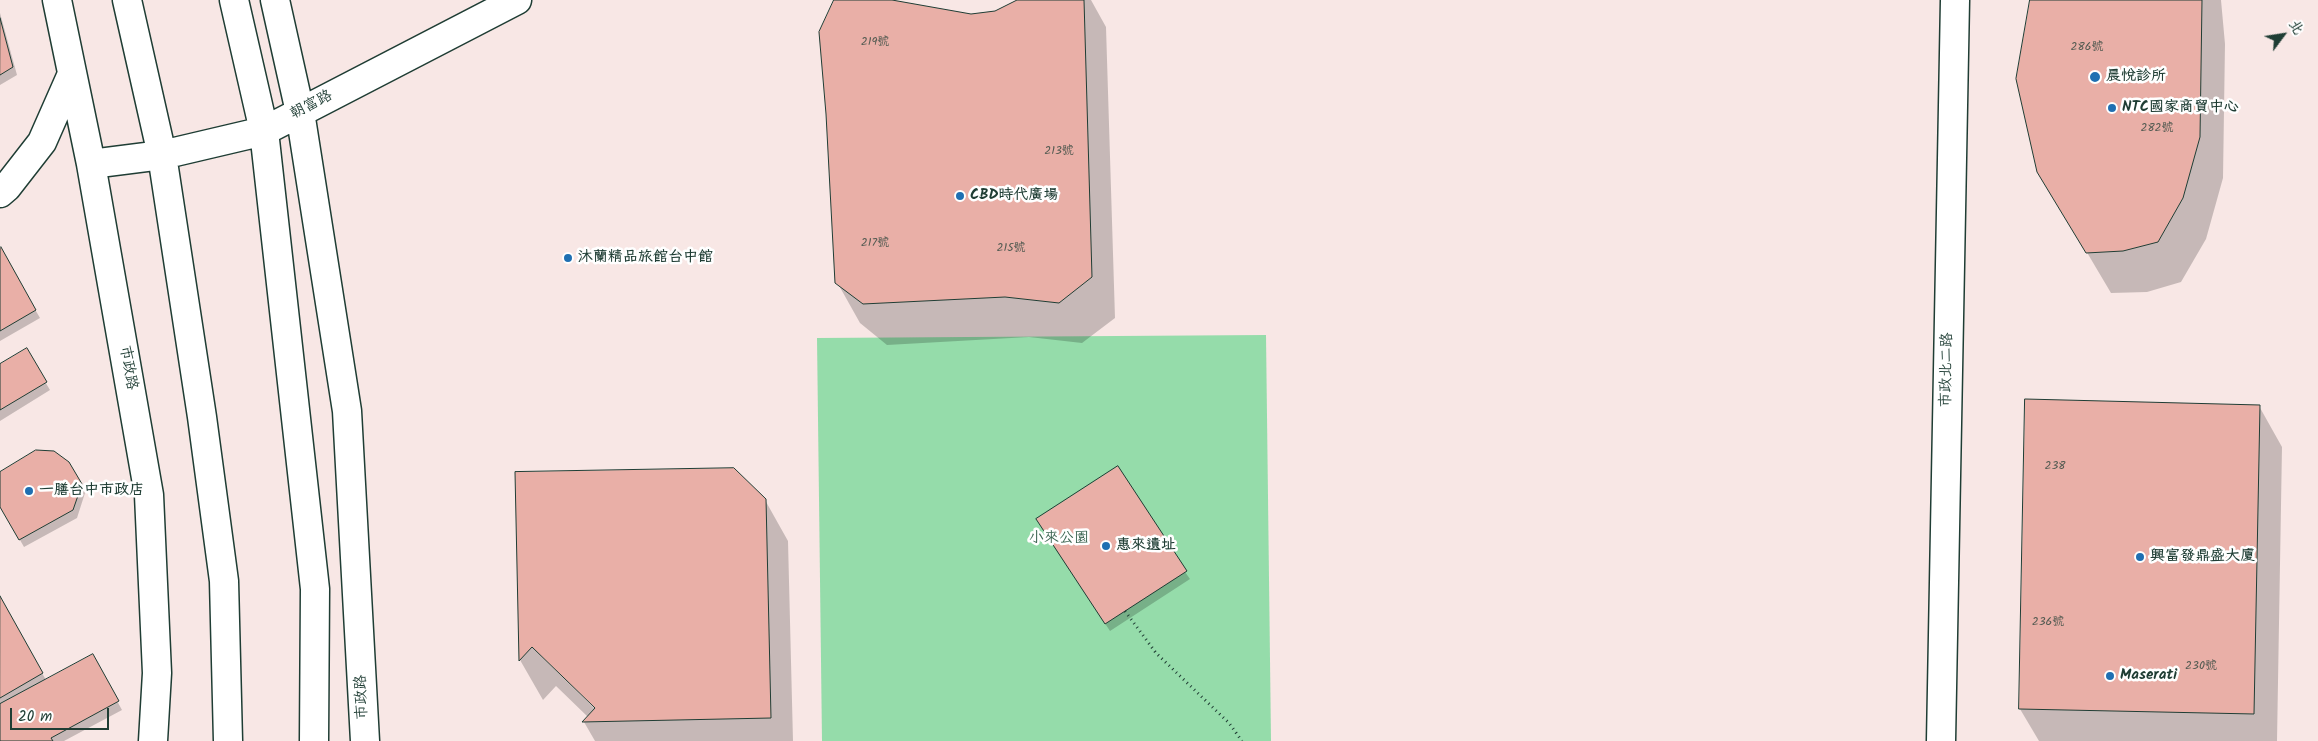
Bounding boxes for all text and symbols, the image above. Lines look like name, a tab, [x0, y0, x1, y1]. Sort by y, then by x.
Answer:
north arrow	[2258, 10, 2308, 60]
text: 北	[2283, 16, 2309, 39]
house number: 219號	[861, 36, 889, 50]
house number: 286號	[2071, 41, 2103, 55]
place label: 晨悅診所	[2106, 68, 2166, 86]
marker: 晨悅診所	[2088, 70, 2102, 84]
street label: 朝富路	[288, 88, 336, 124]
place label: NTC國家商貿中心	[2122, 99, 2239, 117]
marker: NTC國家商貿中心	[2106, 102, 2118, 114]
house number: 282號	[2140, 122, 2174, 136]
house number: 213號	[1044, 145, 1074, 159]
place label: CBD時代廣場	[970, 187, 1059, 205]
marker: CBD時代廣場	[954, 190, 966, 202]
house number: 217號	[861, 237, 889, 251]
house number: 215號	[996, 242, 1026, 256]
place label: 沐蘭精品旅館台中館	[578, 249, 713, 267]
marker: 沐蘭精品旅館台中館	[562, 252, 574, 264]
street label: 市政北二路	[1938, 332, 1958, 408]
street label: 市政路	[114, 344, 140, 392]
house number: 238	[2044, 460, 2066, 474]
place label: 一膳台中市政店	[39, 482, 144, 500]
marker: 一膳台中市政店	[23, 485, 35, 497]
park label: 小來公園	[1029, 530, 1089, 548]
place label: 惠來遺址	[1116, 537, 1176, 555]
marker: 惠來遺址	[1100, 540, 1112, 552]
place label: 興富發鼎盛大廈	[2150, 548, 2255, 566]
marker: 興富發鼎盛大廈	[2134, 551, 2146, 563]
house number: 236號	[2032, 616, 2064, 630]
house number: 230號	[2185, 660, 2217, 674]
place label: Maserati	[2120, 667, 2177, 685]
marker: Maserati	[2104, 670, 2116, 682]
street label: 市政路	[353, 674, 373, 720]
scale bar	[12, 698, 111, 730]
text: 20 m	[18, 705, 52, 729]

